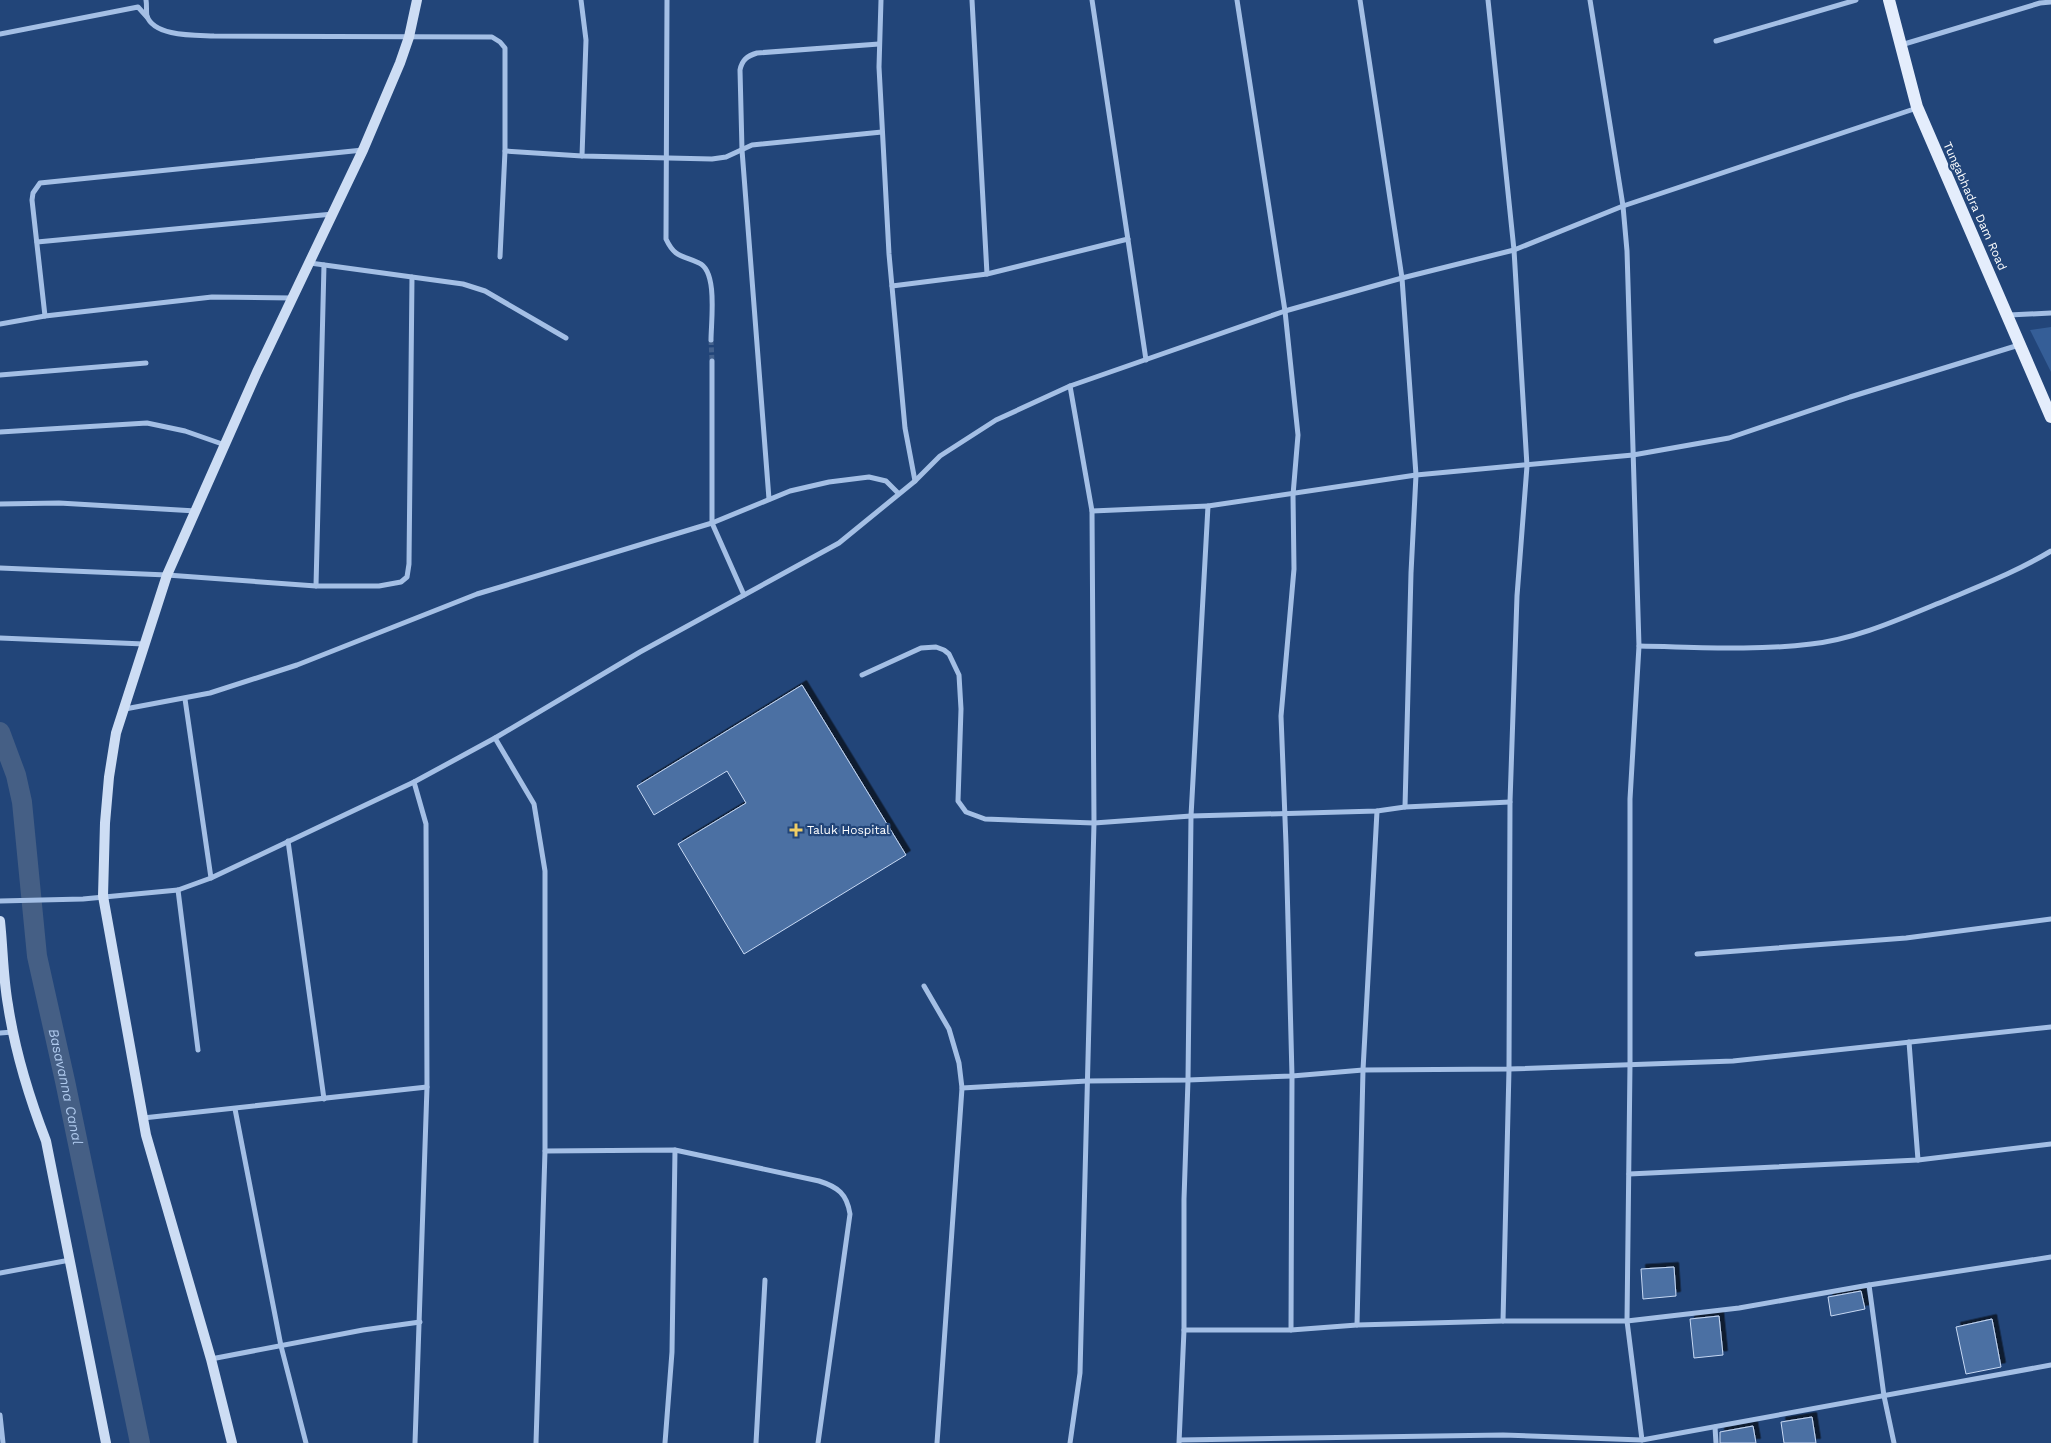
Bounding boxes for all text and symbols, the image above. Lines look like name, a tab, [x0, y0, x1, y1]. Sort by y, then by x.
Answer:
street label: Tungabhadra Dam Road	[1940, 139, 2010, 273]
marker: Taluk Hospital	[789, 823, 803, 837]
place label: Taluk Hospital	[807, 823, 890, 837]
water label: Basavanna Canal	[45, 1027, 86, 1146]

